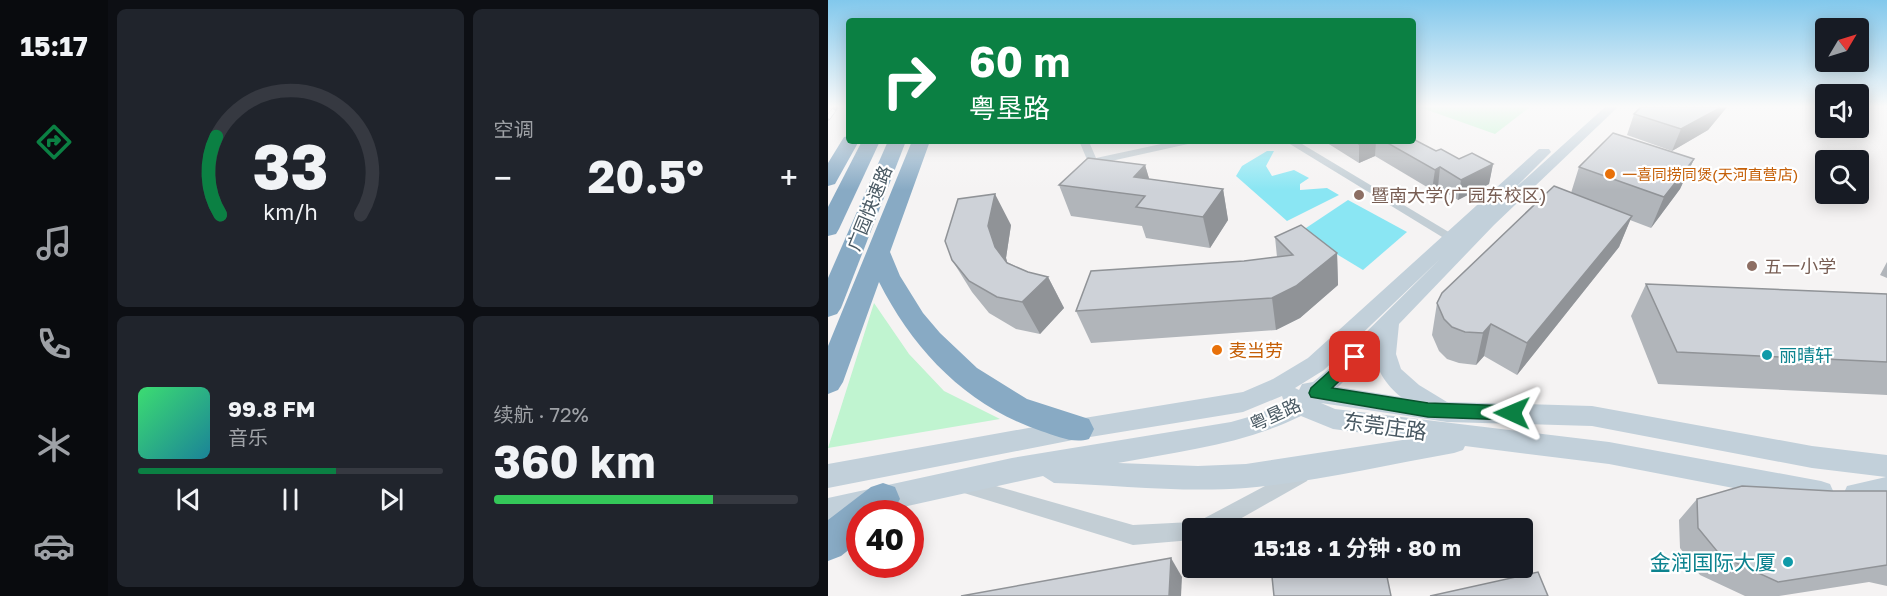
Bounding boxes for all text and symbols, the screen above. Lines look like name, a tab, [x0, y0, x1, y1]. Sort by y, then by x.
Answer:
north arrow	[1815, 18, 1869, 72]
map controls	[1815, 18, 1869, 204]
text: 15:17	[20, 30, 88, 62]
text: 60 m	[969, 36, 1070, 86]
icon: right	[870, 42, 948, 120]
button: sound	[1815, 84, 1869, 138]
text: 粤垦路	[969, 92, 1050, 124]
text: 空调	[494, 117, 534, 141]
icon: directions	[33, 121, 75, 163]
text: 33	[252, 128, 328, 203]
text: 20.5°	[588, 149, 704, 203]
button: search	[1815, 150, 1869, 204]
text: −	[494, 158, 512, 197]
text: +	[780, 158, 798, 197]
street label: 广园快速路	[842, 162, 896, 254]
place label: 一喜同捞同煲(天河直营店)	[1622, 165, 1798, 183]
marker: 一喜同捞同煲(天河直营店)	[1603, 167, 1617, 181]
place label: 暨南大学(广园东校区)	[1371, 184, 1547, 206]
marker: 暨南大学(广园东校区)	[1352, 188, 1366, 202]
text: km/h	[263, 199, 318, 225]
icon: music	[33, 222, 75, 264]
place label: 五一小学	[1764, 255, 1836, 277]
marker: 五一小学	[1745, 259, 1759, 273]
icon: phone	[33, 323, 75, 365]
pin	[1329, 331, 1380, 382]
place label: 麦当劳	[1229, 339, 1283, 361]
icon: arrive	[1338, 340, 1371, 373]
marker: 麦当劳	[1210, 343, 1224, 357]
place label: 丽晴轩	[1779, 344, 1833, 366]
marker: 丽晴轩	[1760, 348, 1774, 362]
position arrow	[1480, 381, 1544, 445]
street label: 粤垦路	[1246, 393, 1304, 435]
text: 99.8 FM	[228, 395, 315, 422]
text: 续航 · 72%	[494, 402, 589, 426]
street label: 东莞庄路	[1342, 407, 1428, 445]
icon: climate	[33, 424, 75, 466]
text: 音乐	[228, 425, 268, 449]
text: 360 km	[494, 434, 656, 488]
icon: previous	[172, 483, 205, 516]
icon: pause	[274, 483, 307, 516]
icon: next	[375, 483, 408, 516]
speed limit sign: 40	[846, 500, 924, 578]
icon: car	[33, 525, 75, 567]
text: 15:18 · 1 分钟 · 80 m	[1254, 534, 1461, 561]
place label: 金润国际大厦	[1650, 549, 1776, 575]
marker: 金润国际大厦	[1781, 555, 1795, 569]

